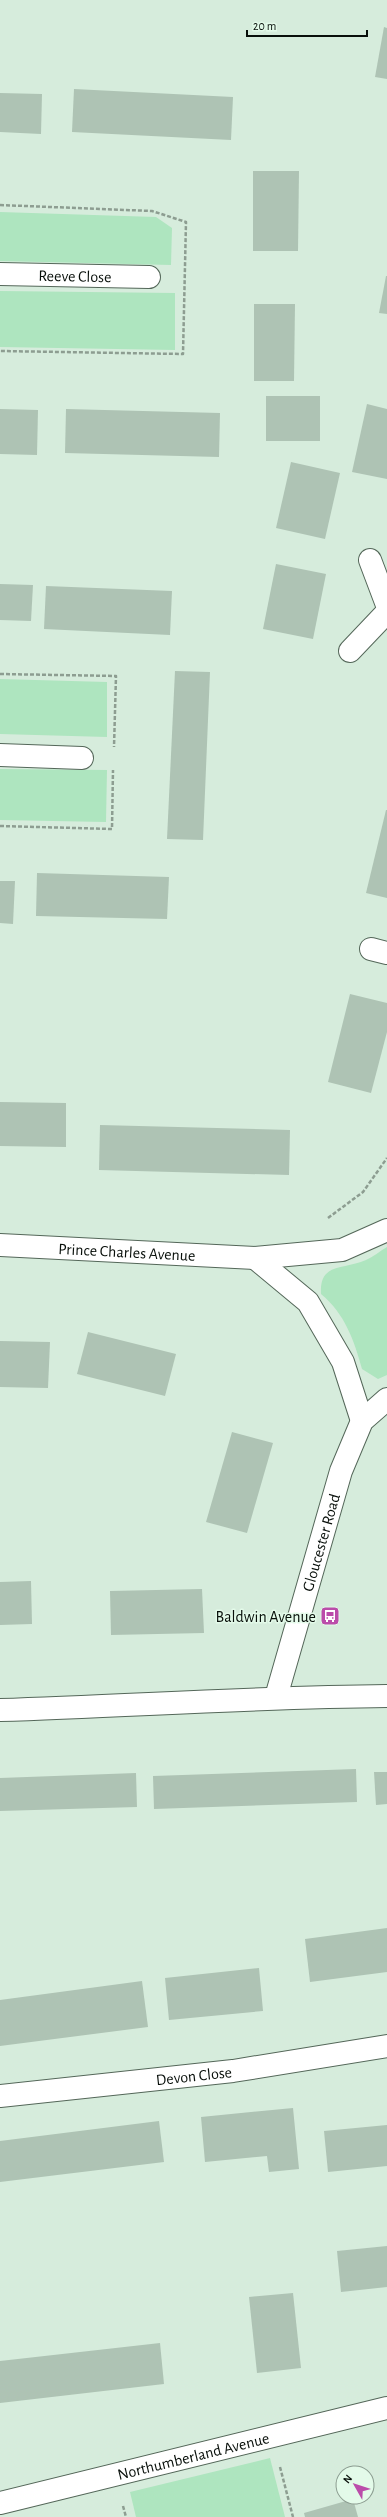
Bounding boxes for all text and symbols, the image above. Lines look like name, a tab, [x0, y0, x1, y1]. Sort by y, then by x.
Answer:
scale bar	[247, 12, 367, 38]
text: 20 m	[253, 20, 276, 32]
street label: Reeve Close	[38, 268, 112, 285]
street label: Prince Charles Avenue	[58, 1241, 196, 1264]
street label: Gloucester Road	[300, 1492, 343, 1593]
bus stop icon: Baldwin Avenue	[319, 1605, 341, 1627]
place label: Baldwin Avenue	[216, 1609, 316, 1625]
street label: Devon Close	[155, 2064, 233, 2088]
street label: Northumberland Avenue	[116, 2430, 271, 2483]
north arrow	[335, 2465, 375, 2505]
text: N	[341, 2473, 354, 2485]

